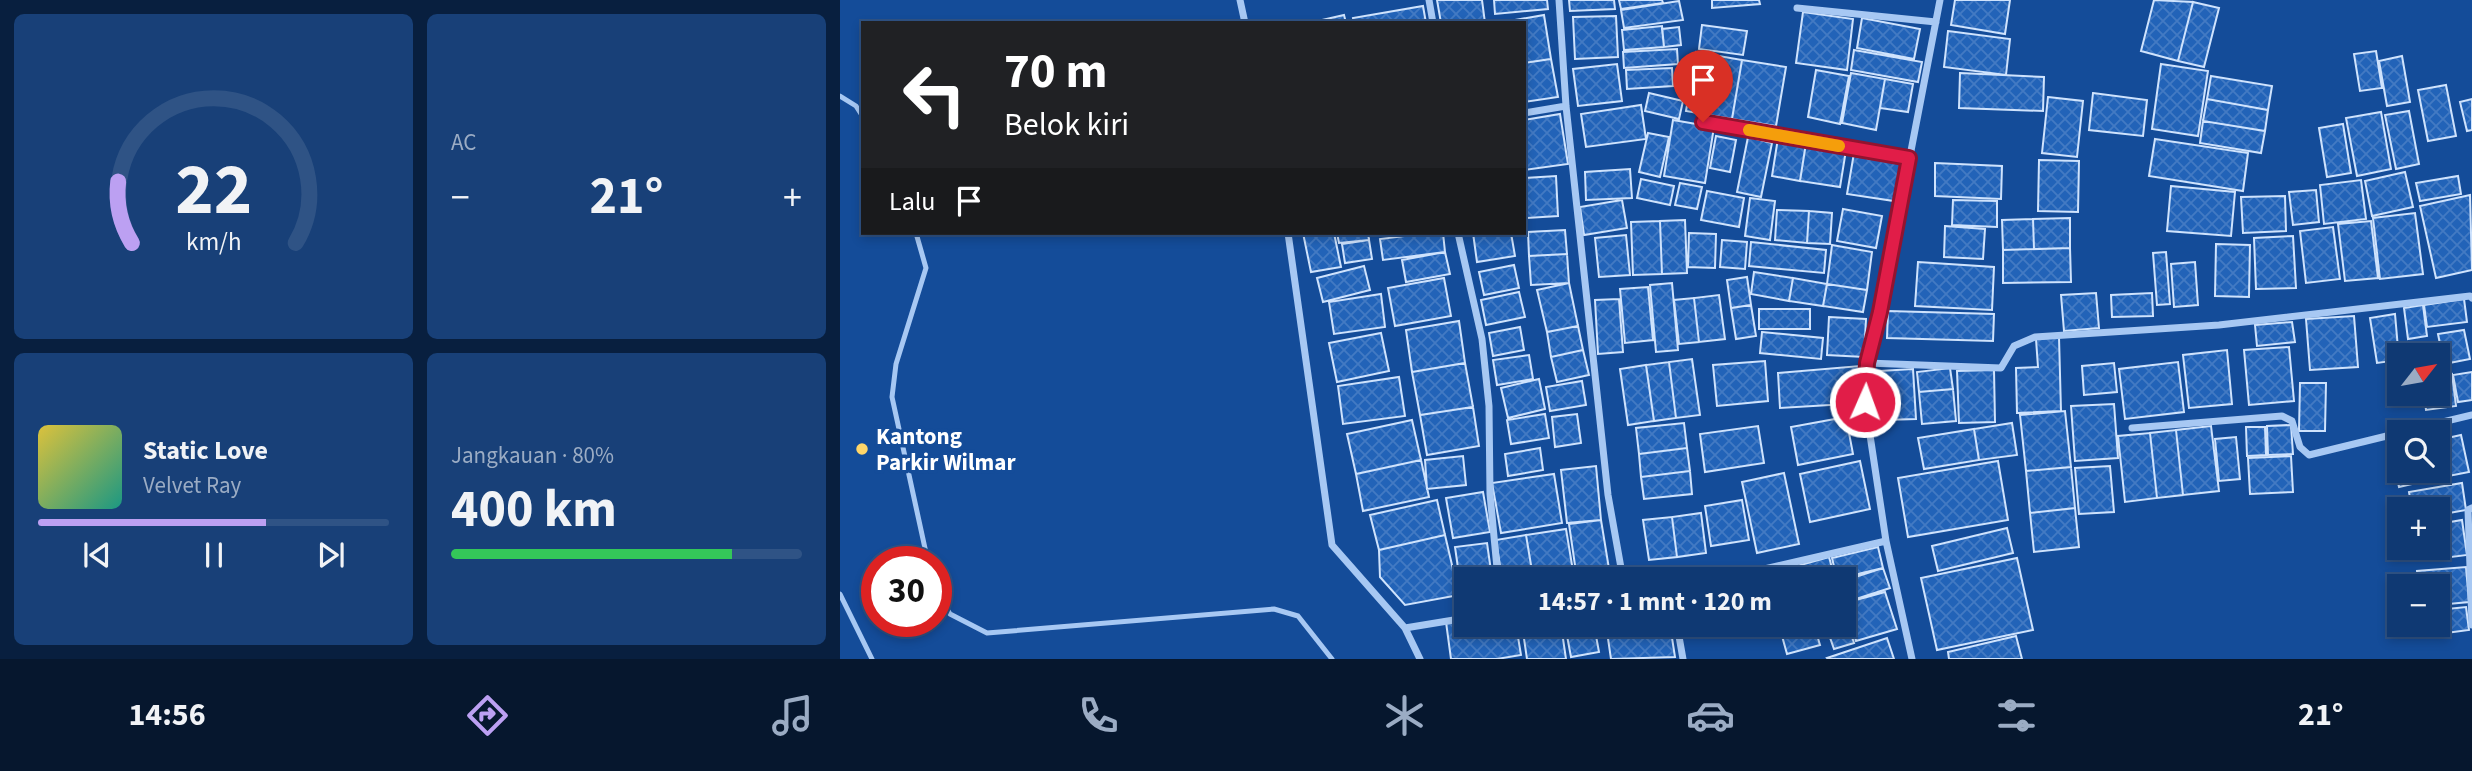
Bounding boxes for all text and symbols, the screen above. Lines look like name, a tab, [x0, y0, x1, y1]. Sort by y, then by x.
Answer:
text: 70 m	[1004, 37, 1108, 107]
icon: left	[889, 49, 980, 140]
pin	[1673, 50, 1733, 122]
icon: arrive	[1684, 61, 1722, 99]
text: Belok kiri	[1004, 102, 1129, 148]
text: AC	[451, 126, 476, 159]
text: 22	[175, 138, 252, 242]
text: 21°	[590, 160, 663, 234]
text: −	[451, 171, 470, 225]
text: +	[783, 171, 802, 225]
icon: arrive	[950, 182, 988, 220]
text: Lalu	[889, 183, 936, 220]
text: km/h	[186, 223, 241, 259]
north arrow	[2387, 343, 2450, 406]
map controls	[2387, 343, 2450, 637]
position arrow	[1828, 365, 1902, 439]
place label: Kantong Parkir Wilmar	[876, 420, 1016, 479]
button: search	[2387, 420, 2450, 483]
text: Static Love	[143, 432, 268, 469]
text: Jangkauan · 80%	[451, 439, 614, 472]
marker: Kantong Parkir Wilmar	[854, 441, 870, 457]
text: Velvet Ray	[143, 469, 241, 502]
text: 400 km	[451, 473, 617, 547]
button: +	[2387, 497, 2450, 560]
icon: previous	[78, 536, 116, 574]
icon: pause	[195, 536, 233, 574]
icon: next	[312, 536, 350, 574]
speed limit sign: 30	[861, 546, 952, 637]
button: −	[2387, 574, 2450, 637]
text: 14:57 · 1 mnt · 120 m	[1538, 583, 1772, 620]
icon: directions	[463, 691, 512, 740]
icon: music	[768, 691, 817, 740]
icon: phone	[1074, 691, 1123, 740]
icon: climate	[1380, 691, 1429, 740]
icon: car	[1686, 691, 1735, 740]
icon: filters	[1992, 691, 2041, 740]
text: 14:56	[128, 692, 206, 738]
text: 21°	[2298, 692, 2343, 738]

